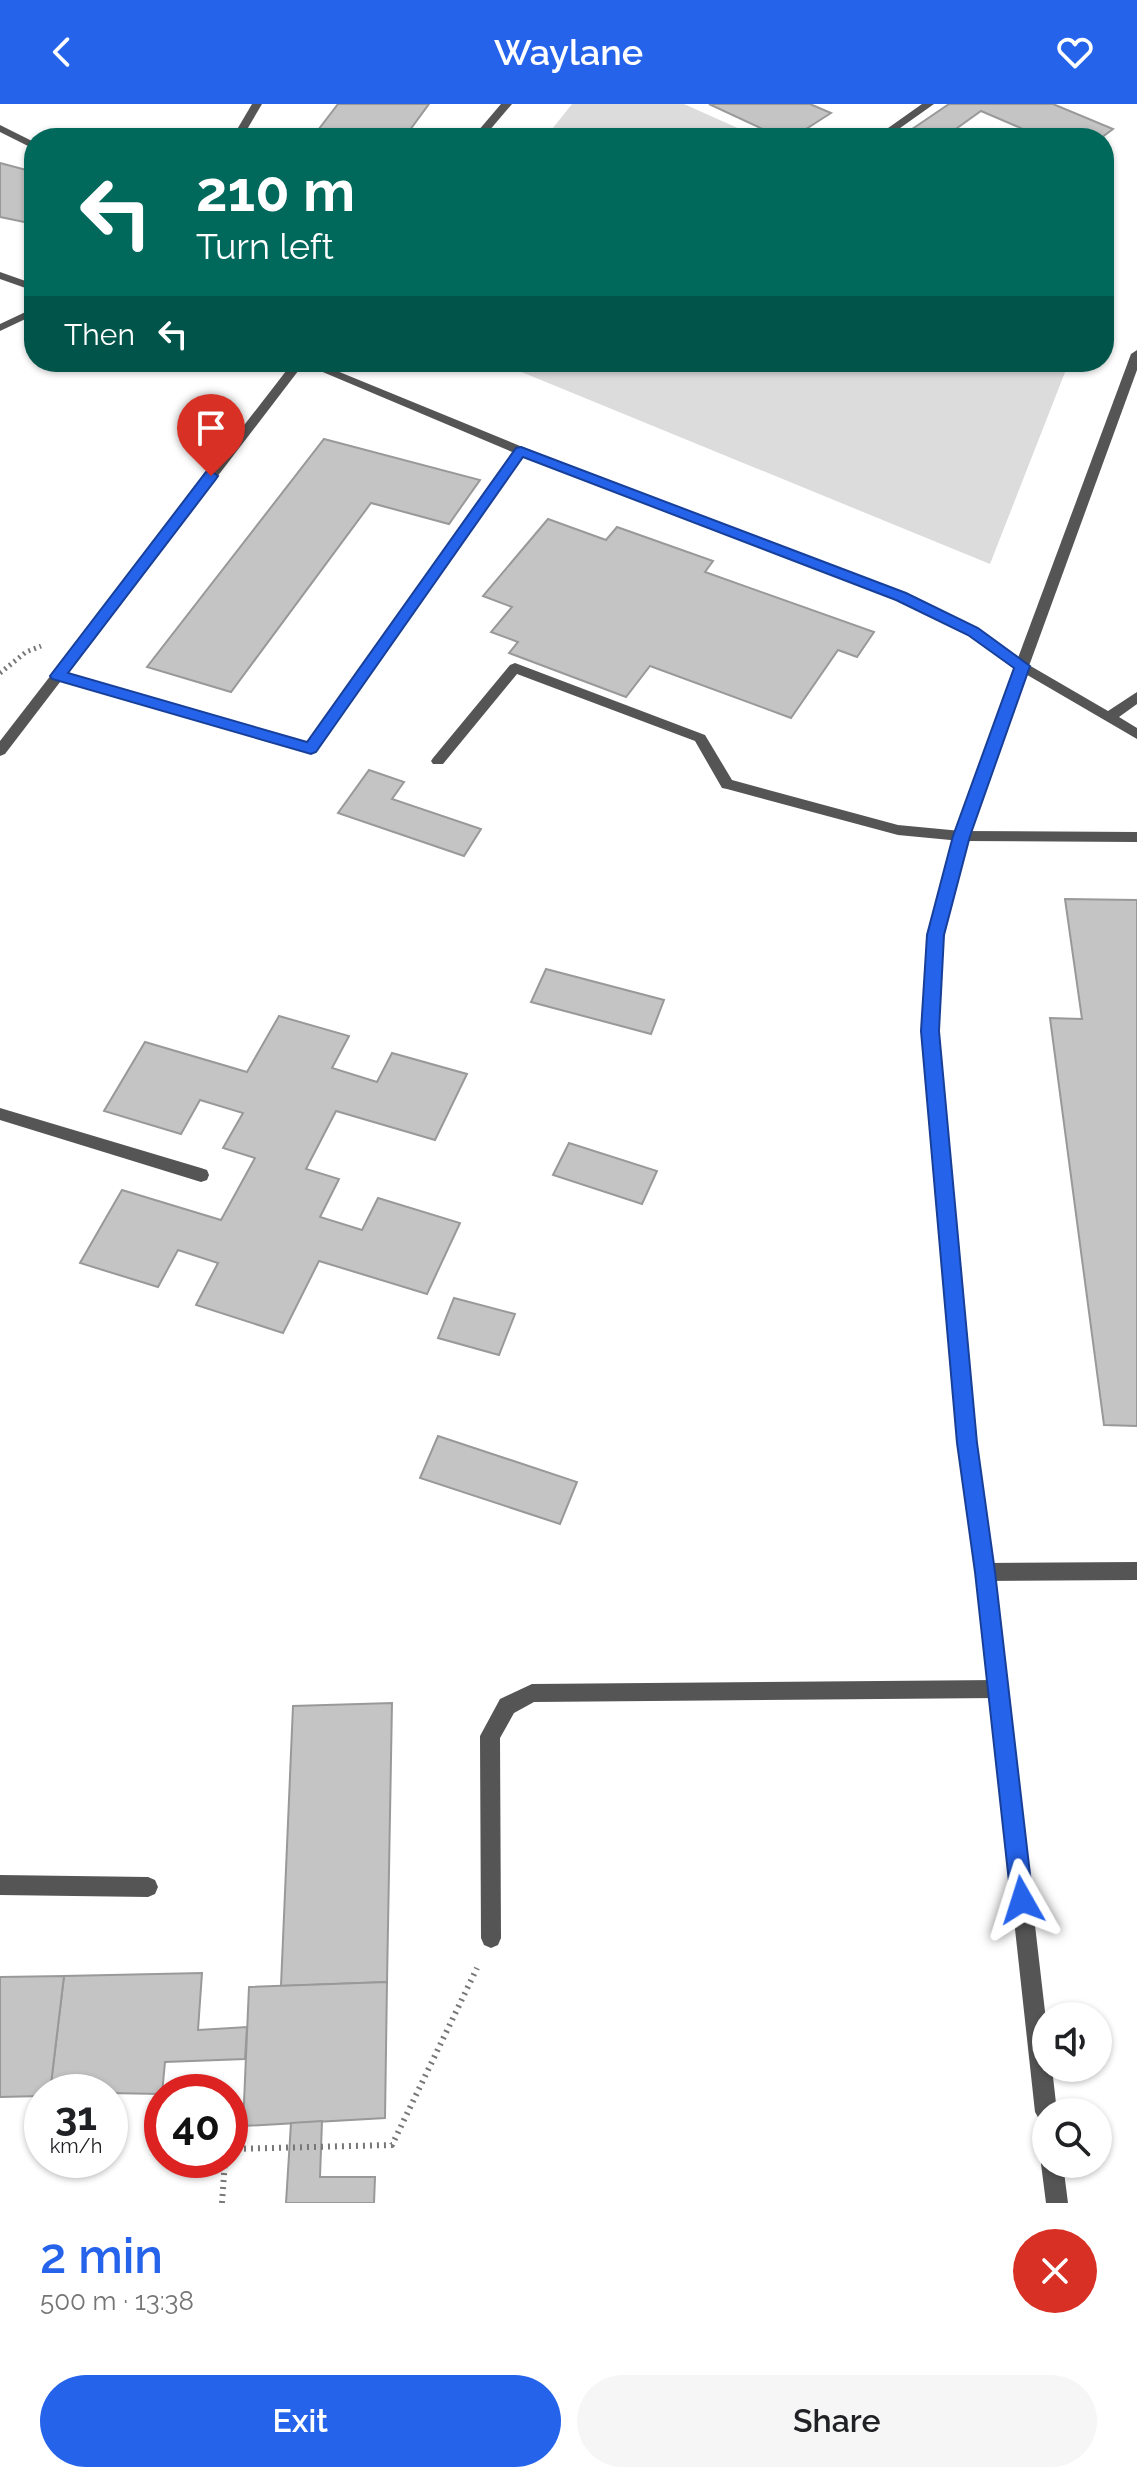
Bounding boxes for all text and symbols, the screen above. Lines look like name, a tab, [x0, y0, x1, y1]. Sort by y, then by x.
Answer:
icon: back	[40, 30, 84, 74]
icon: heart	[1053, 30, 1097, 74]
text: Waylane	[494, 31, 643, 73]
text: 210 m	[196, 158, 355, 224]
icon: left	[64, 160, 168, 264]
text: Turn left	[196, 225, 334, 267]
icon: left	[151, 312, 195, 356]
text: Then	[64, 317, 135, 352]
pin	[177, 394, 245, 476]
icon: arrive	[189, 406, 233, 450]
position arrow	[980, 1858, 1064, 1942]
map controls	[1032, 2002, 1112, 2178]
button: sound	[1032, 2002, 1112, 2082]
speed limit sign: 40	[144, 2074, 248, 2178]
text: 31	[55, 2092, 97, 2139]
button: search	[1032, 2098, 1112, 2178]
text: km/h	[50, 2134, 102, 2158]
text: 2 min	[40, 2228, 163, 2284]
button: close	[1013, 2229, 1097, 2313]
text: 500 m · 13:38	[40, 2286, 194, 2316]
button: Exit	[40, 2375, 561, 2467]
button: Share	[577, 2375, 1097, 2467]

